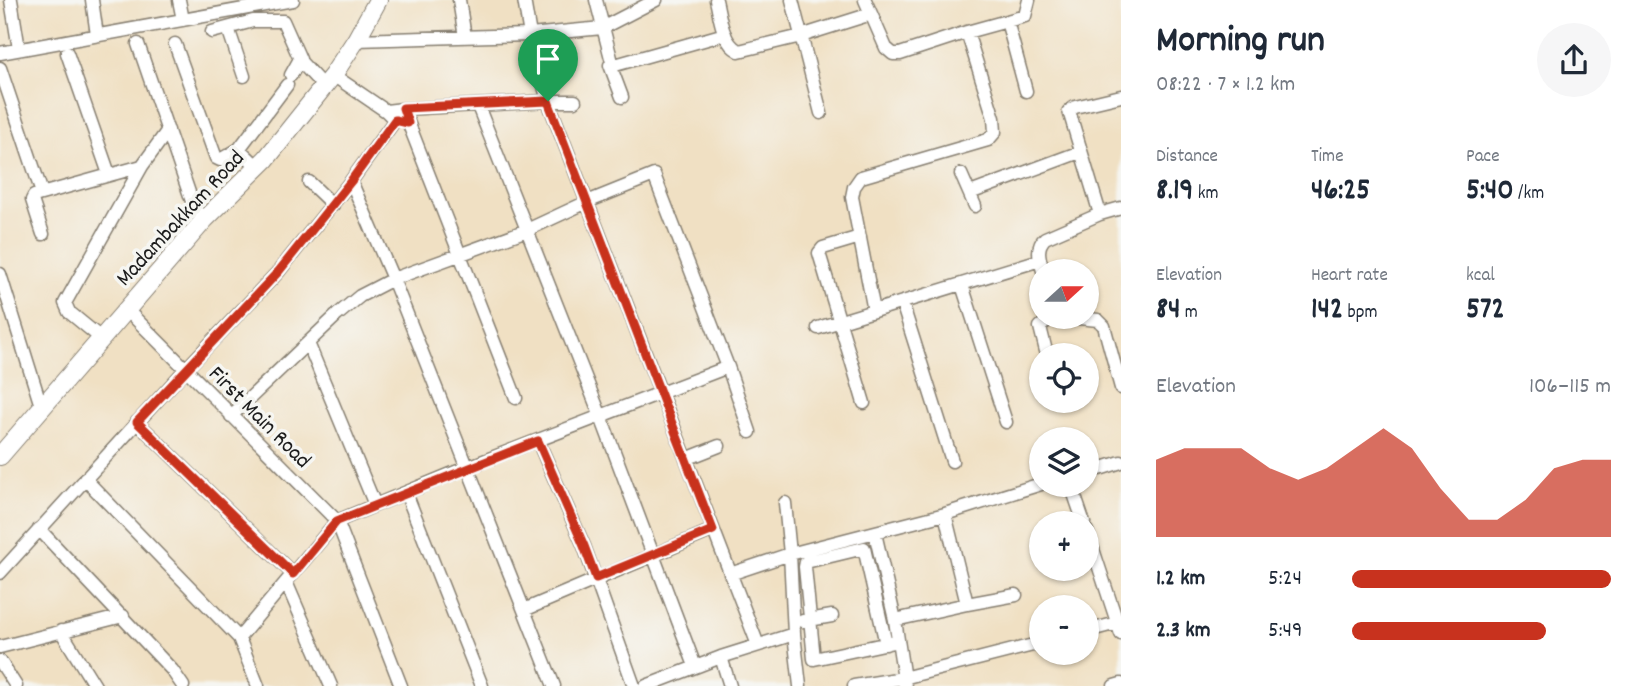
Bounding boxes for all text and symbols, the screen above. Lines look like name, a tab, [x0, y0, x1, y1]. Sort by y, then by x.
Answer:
text: Morning run	[1156, 15, 1325, 70]
button: share	[1537, 23, 1611, 97]
pin	[518, 29, 578, 101]
icon: arrive	[529, 40, 567, 78]
text: 08:22 · 7 × 1.2 km	[1156, 69, 1295, 102]
street label: Madambakkam Road	[109, 144, 254, 295]
text: Distance	[1156, 144, 1218, 171]
text: Time	[1311, 144, 1344, 171]
text: Pace	[1466, 144, 1500, 171]
text: 8.19	[1156, 171, 1193, 214]
text: 46:25	[1311, 171, 1370, 214]
text: 5:40	[1466, 171, 1514, 214]
text: km	[1193, 181, 1219, 208]
text: /km	[1514, 181, 1544, 208]
north arrow	[1029, 259, 1099, 329]
map controls	[1029, 259, 1099, 665]
text: Elevation	[1156, 263, 1222, 290]
text: Heart rate	[1311, 263, 1388, 290]
text: kcal	[1466, 263, 1495, 290]
text: 84	[1156, 290, 1180, 333]
text: 142	[1311, 290, 1343, 333]
text: 572	[1466, 290, 1505, 333]
text: m	[1180, 300, 1198, 327]
text: bpm	[1343, 300, 1378, 327]
button: locate	[1029, 343, 1099, 413]
street label: First Main Road	[200, 359, 318, 477]
text: Elevation	[1156, 371, 1236, 404]
text: 106–115 m	[1529, 371, 1611, 404]
button: layers	[1029, 427, 1099, 497]
button: +	[1029, 511, 1099, 581]
text: 1.2 km	[1156, 563, 1205, 596]
text: 5:24	[1268, 563, 1302, 596]
button: −	[1029, 595, 1099, 665]
text: 2.3 km	[1156, 615, 1211, 648]
text: 5:49	[1268, 615, 1303, 648]

